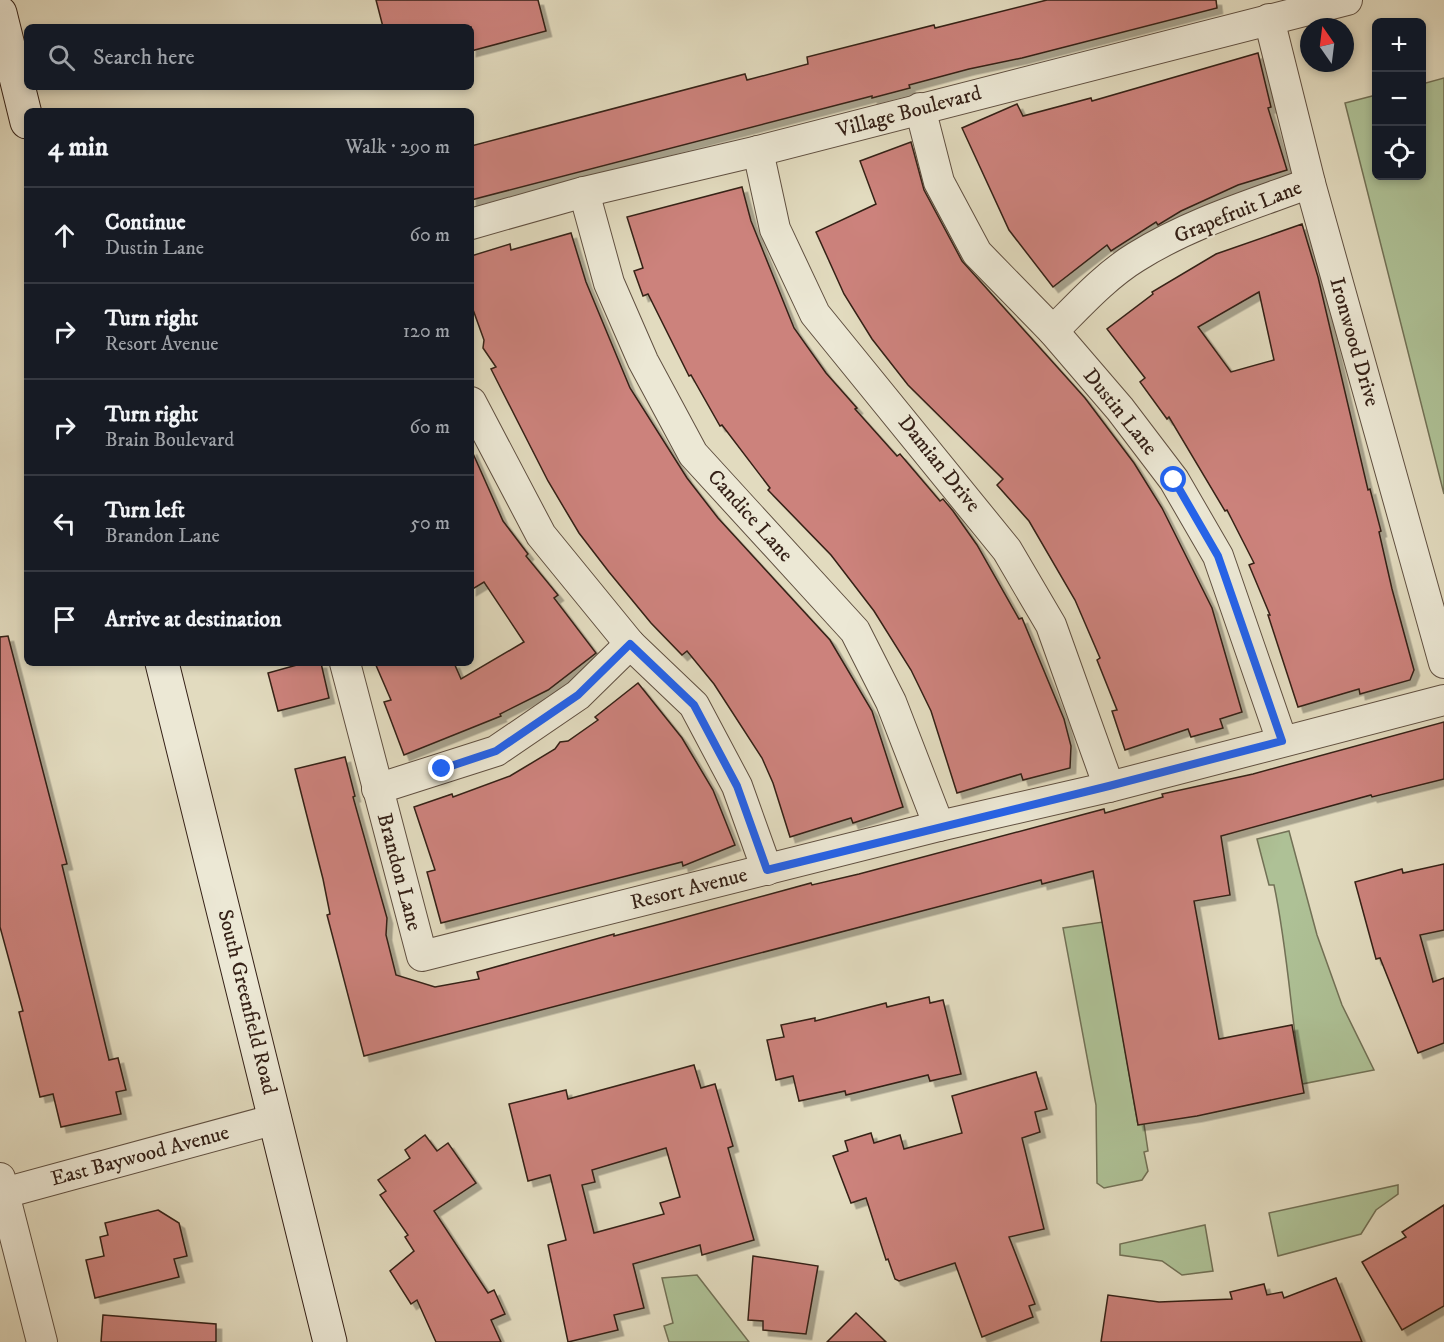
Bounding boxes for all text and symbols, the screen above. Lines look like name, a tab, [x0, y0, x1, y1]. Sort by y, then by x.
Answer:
north arrow	[1300, 18, 1354, 72]
map controls	[1372, 18, 1426, 180]
button: +	[1372, 18, 1426, 72]
search box	[24, 24, 474, 90]
icon: search	[45, 41, 78, 74]
text: Search here	[93, 44, 195, 71]
button: −	[1372, 72, 1426, 126]
street label: Village Boulevard	[833, 80, 985, 144]
button: locate	[1372, 126, 1426, 180]
text: 4 min	[48, 131, 108, 164]
text: Walk · 290 m	[345, 135, 450, 160]
street label: Grapefruit Lane	[1170, 174, 1306, 249]
text: Continue	[105, 209, 186, 236]
icon: ahead	[48, 219, 81, 252]
text: 60 m	[410, 223, 450, 248]
text: Dustin Lane	[105, 236, 204, 261]
street label: Ironwood Drive	[1323, 274, 1385, 410]
text: Turn right	[105, 305, 198, 332]
icon: right	[48, 315, 81, 348]
text: 120 m	[403, 319, 450, 344]
text: Resort Avenue	[105, 332, 219, 357]
street label: Dustin Lane	[1077, 363, 1163, 461]
text: Turn right	[105, 401, 198, 428]
street label: Damian Drive	[892, 410, 986, 518]
icon: right	[48, 411, 81, 444]
text: 60 m	[410, 415, 450, 440]
text: Brain Boulevard	[105, 428, 234, 453]
street label: Candice Lane	[702, 464, 799, 568]
route start	[1160, 466, 1186, 492]
text: Turn left	[105, 497, 185, 524]
icon: left	[48, 507, 81, 540]
text: 50 m	[410, 511, 450, 536]
text: Brandon Lane	[105, 524, 220, 549]
icon: arrive	[48, 603, 81, 636]
text: Arrive at destination	[105, 606, 282, 633]
route end	[428, 755, 454, 781]
street label: Brandon Lane	[371, 810, 427, 934]
street label: Resort Avenue	[628, 862, 750, 916]
street label: South Greenfield Road	[211, 907, 283, 1098]
street label: East Baywood Avenue	[48, 1120, 232, 1192]

